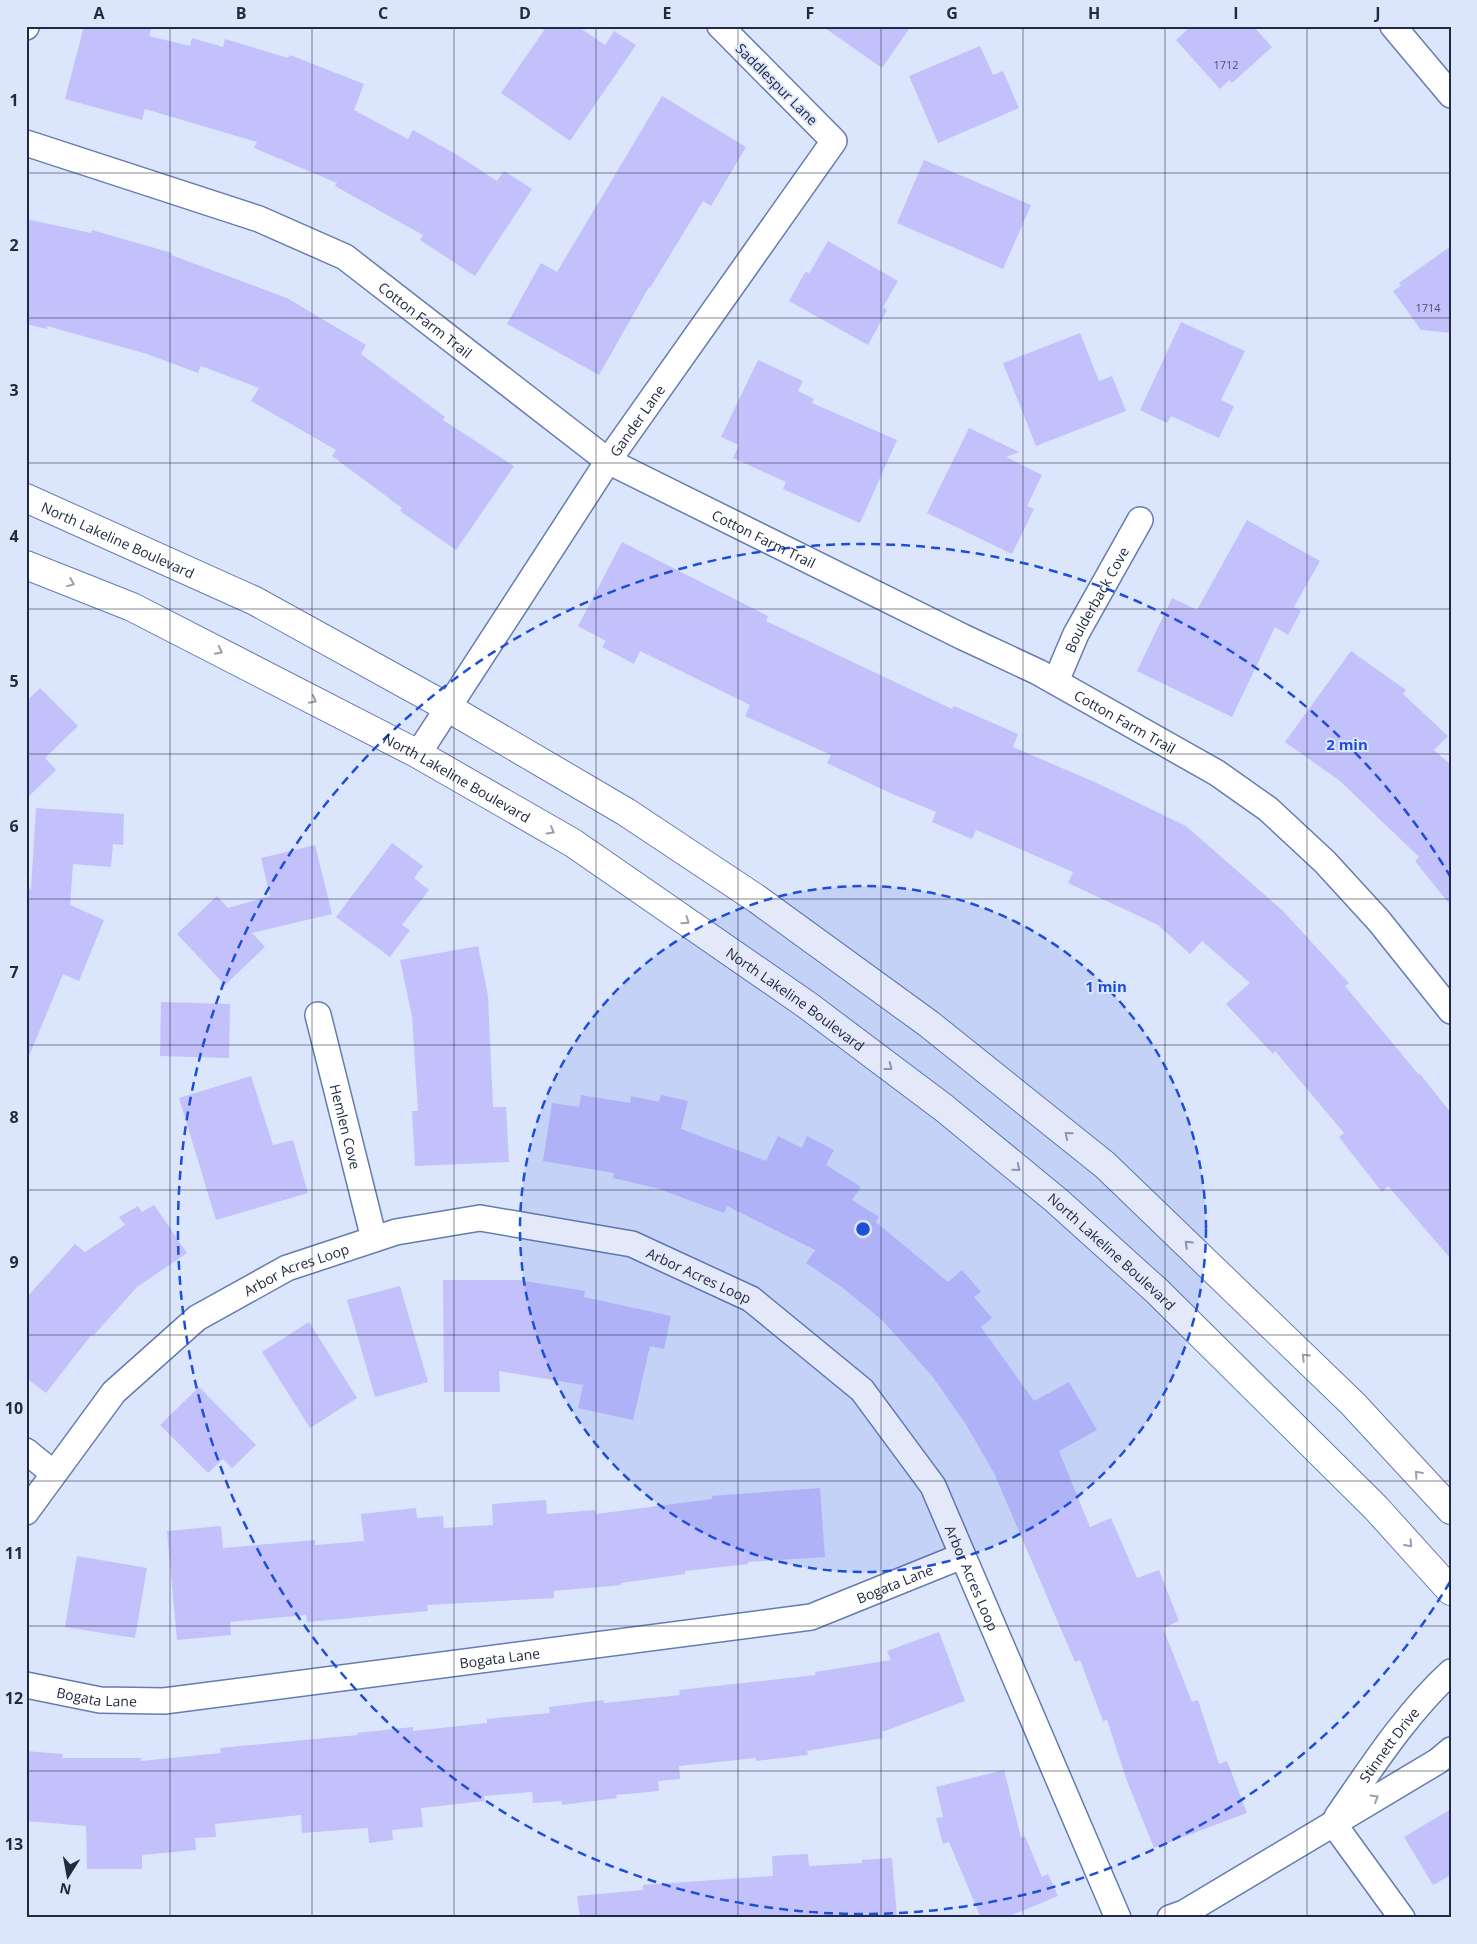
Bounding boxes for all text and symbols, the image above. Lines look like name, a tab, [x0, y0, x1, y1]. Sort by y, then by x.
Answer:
text: A	[93, 2, 105, 24]
text: B	[236, 2, 246, 24]
text: C	[378, 2, 388, 24]
text: D	[519, 2, 531, 24]
text: E	[663, 2, 672, 24]
text: F	[806, 2, 814, 24]
text: G	[946, 2, 958, 24]
text: H	[1088, 2, 1100, 24]
text: I	[1233, 2, 1239, 24]
text: J	[1373, 2, 1381, 24]
street label: Saddlespur Lane	[732, 39, 822, 129]
house number: 1712	[1213, 57, 1239, 72]
text: 1	[9, 89, 19, 111]
text: 2	[9, 234, 19, 256]
street label: Cotton Farm Trail	[375, 277, 476, 362]
house number: 1714	[1415, 300, 1441, 315]
text: 3	[9, 379, 19, 401]
street label: Gander Lane	[605, 380, 669, 460]
street label: North Lakeline Boulevard	[38, 497, 198, 582]
street label: Cotton Farm Trail	[709, 505, 819, 572]
text: 4	[9, 525, 19, 547]
street label: Boulderback Cove	[1060, 543, 1133, 655]
one-way arrow	[67, 577, 75, 587]
one-way arrow	[213, 645, 222, 655]
text: 5	[9, 670, 19, 692]
street label: Cotton Farm Trail	[1071, 685, 1179, 757]
one-way arrow	[308, 694, 317, 704]
street label: North Lakeline Boulevard	[380, 728, 534, 826]
text: 2 min	[1326, 734, 1368, 754]
text: 6	[9, 815, 19, 837]
one-way arrow	[546, 824, 555, 834]
one-way arrow	[680, 915, 690, 924]
street label: North Lakeline Boulevard	[723, 943, 869, 1055]
text: 7	[9, 961, 19, 983]
text: 1 min	[1085, 976, 1127, 996]
one-way arrow	[883, 1061, 892, 1069]
street label: Hemlen Cove	[326, 1082, 366, 1171]
text: 8	[9, 1106, 19, 1128]
one-way arrow	[1065, 1133, 1074, 1141]
one-way arrow	[1011, 1162, 1020, 1171]
street label: North Lakeline Boulevard	[1044, 1188, 1180, 1314]
centre of rings	[854, 1220, 872, 1238]
street label: Arbor Acres Loop	[240, 1239, 351, 1300]
one-way arrow	[1185, 1241, 1194, 1250]
street label: Arbor Acres Loop	[644, 1243, 754, 1307]
text: 9	[9, 1251, 19, 1273]
one-way arrow	[1302, 1354, 1311, 1363]
text: 10	[5, 1397, 23, 1419]
one-way arrow	[1415, 1470, 1424, 1479]
street label: Arbor Acres Loop	[941, 1522, 1003, 1634]
one-way arrow	[1403, 1539, 1412, 1548]
text: 11	[5, 1542, 23, 1564]
street label: Bogata Lane	[853, 1559, 936, 1607]
street label: Bogata Lane	[458, 1643, 541, 1672]
street label: Bogata Lane	[55, 1682, 137, 1710]
text: 12	[5, 1687, 23, 1709]
street label: Stinnett Drive	[1354, 1703, 1423, 1786]
one-way arrow	[1369, 1795, 1378, 1805]
text: 13	[5, 1833, 23, 1855]
north arrow	[42, 1852, 92, 1902]
text: N	[58, 1879, 73, 1900]

